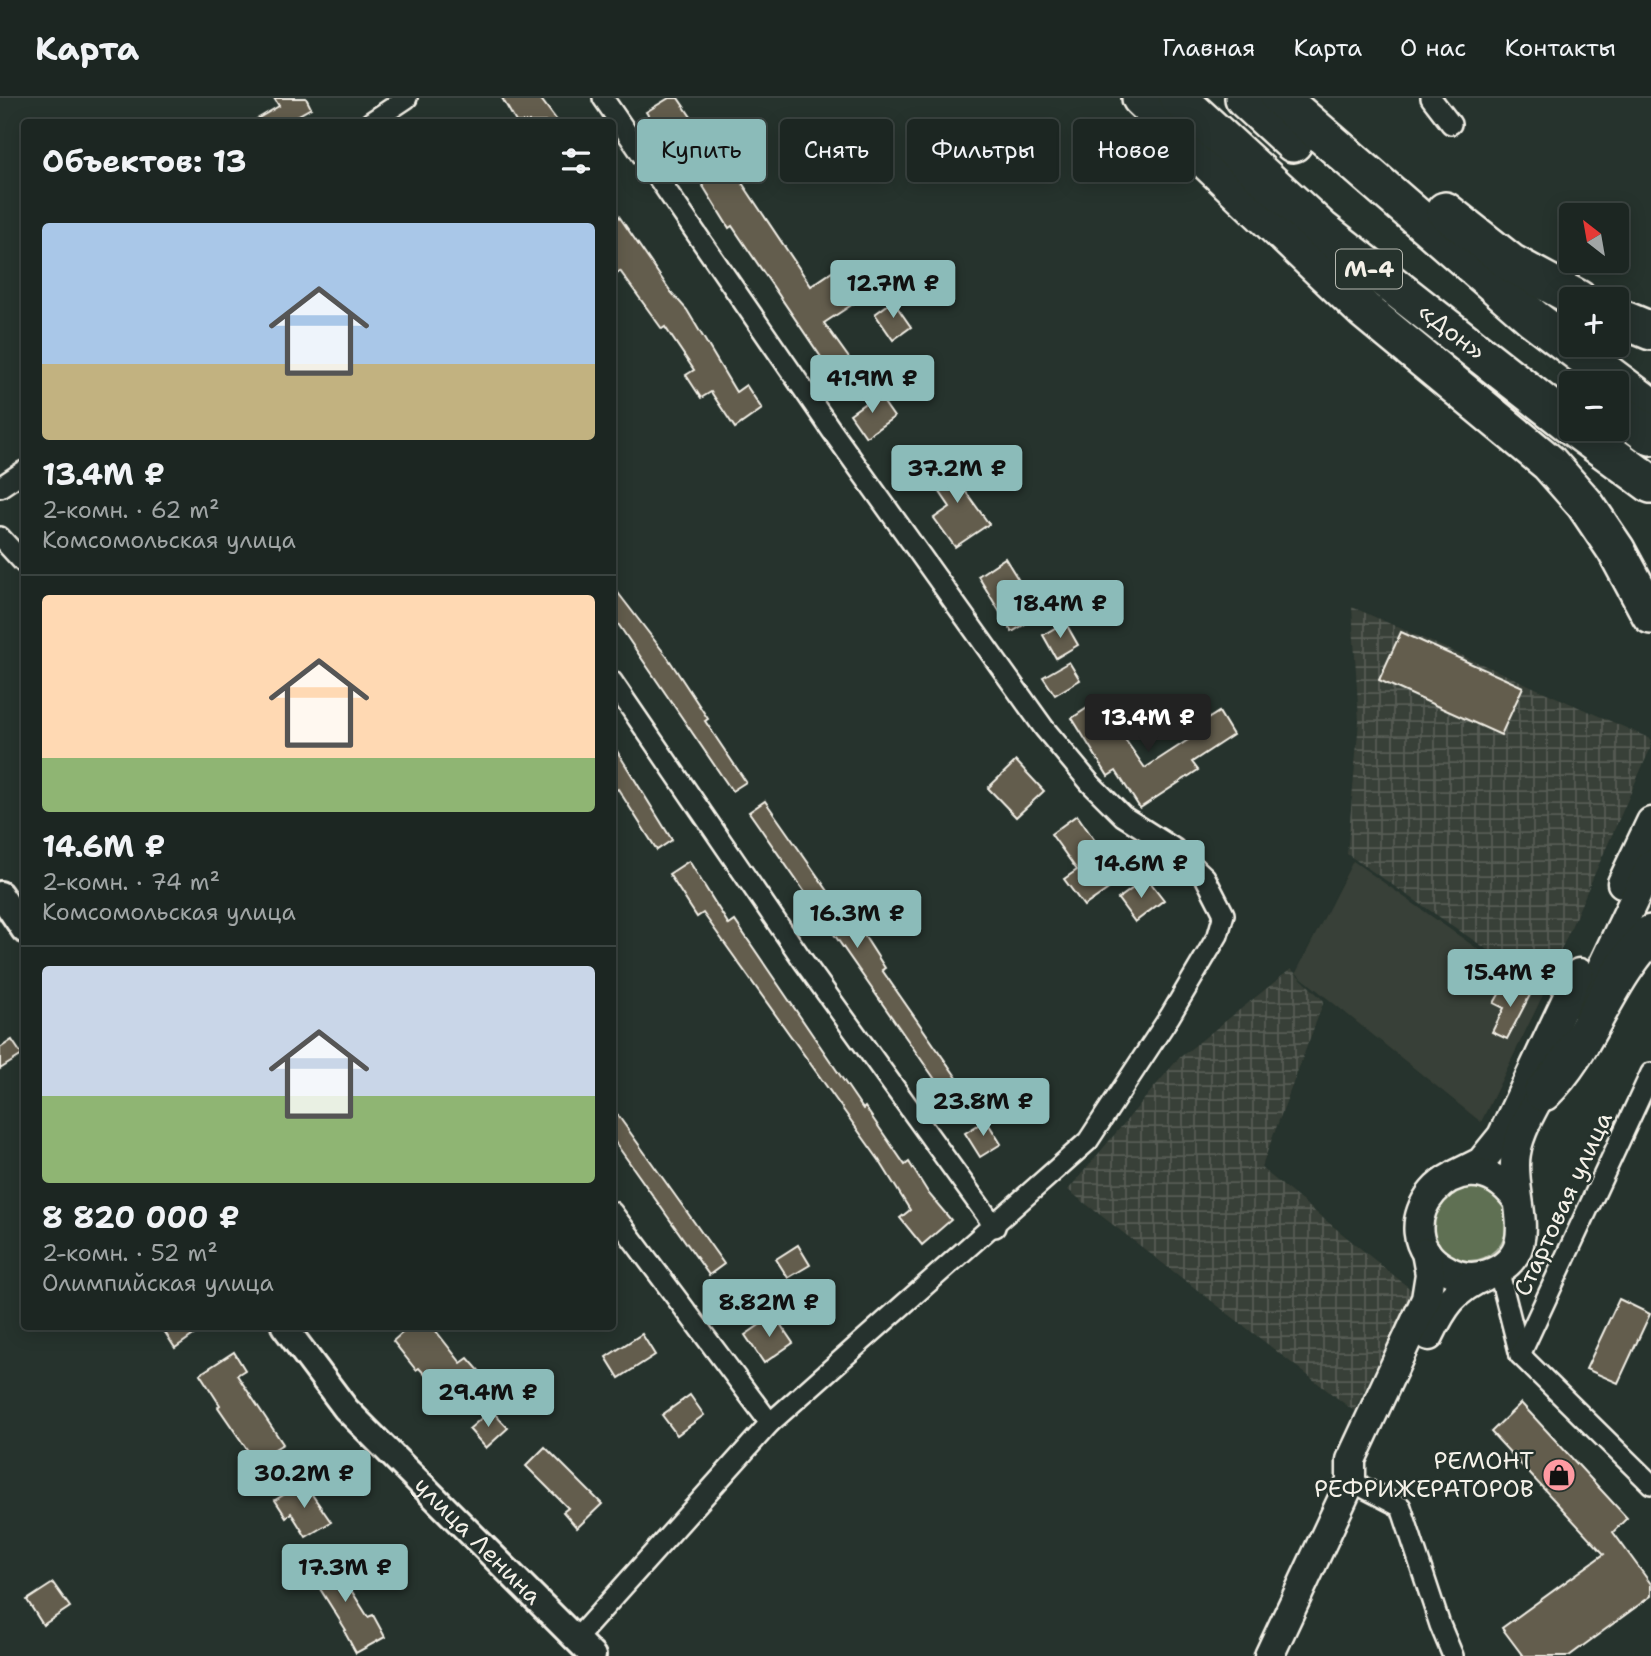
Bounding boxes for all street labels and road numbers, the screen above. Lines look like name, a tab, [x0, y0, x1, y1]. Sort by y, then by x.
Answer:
road number: М-4	[1336, 250, 1402, 288]
street label: «Дон»	[1412, 295, 1492, 368]
street label: Стартовая улица	[1506, 1107, 1620, 1301]
street label: улица Ленина	[407, 1470, 549, 1612]

